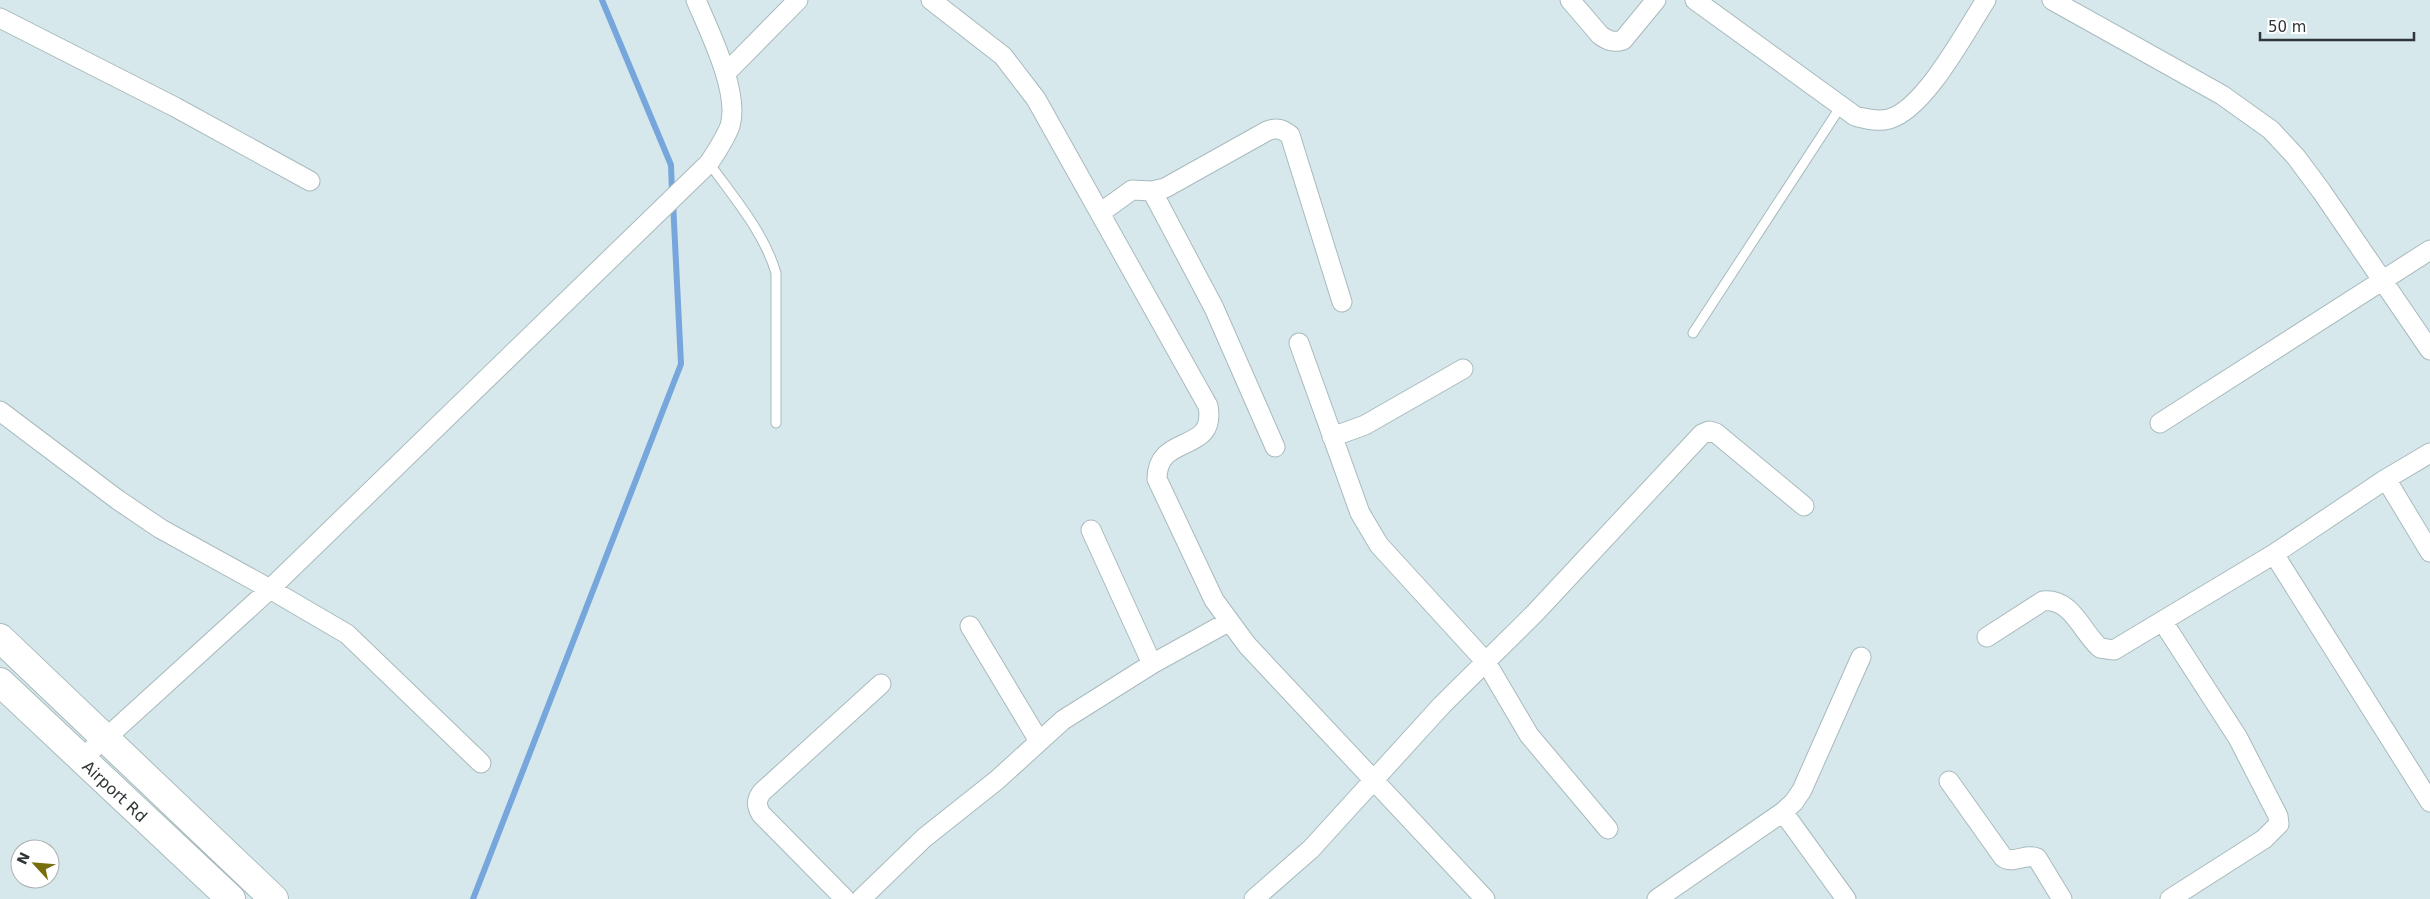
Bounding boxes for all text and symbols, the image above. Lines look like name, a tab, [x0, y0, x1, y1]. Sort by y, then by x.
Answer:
scale bar	[2260, 10, 2414, 42]
text: 50 m	[2268, 18, 2306, 36]
street label: Airport Rd	[79, 757, 151, 826]
north arrow	[10, 839, 60, 889]
text: N	[14, 850, 33, 867]

